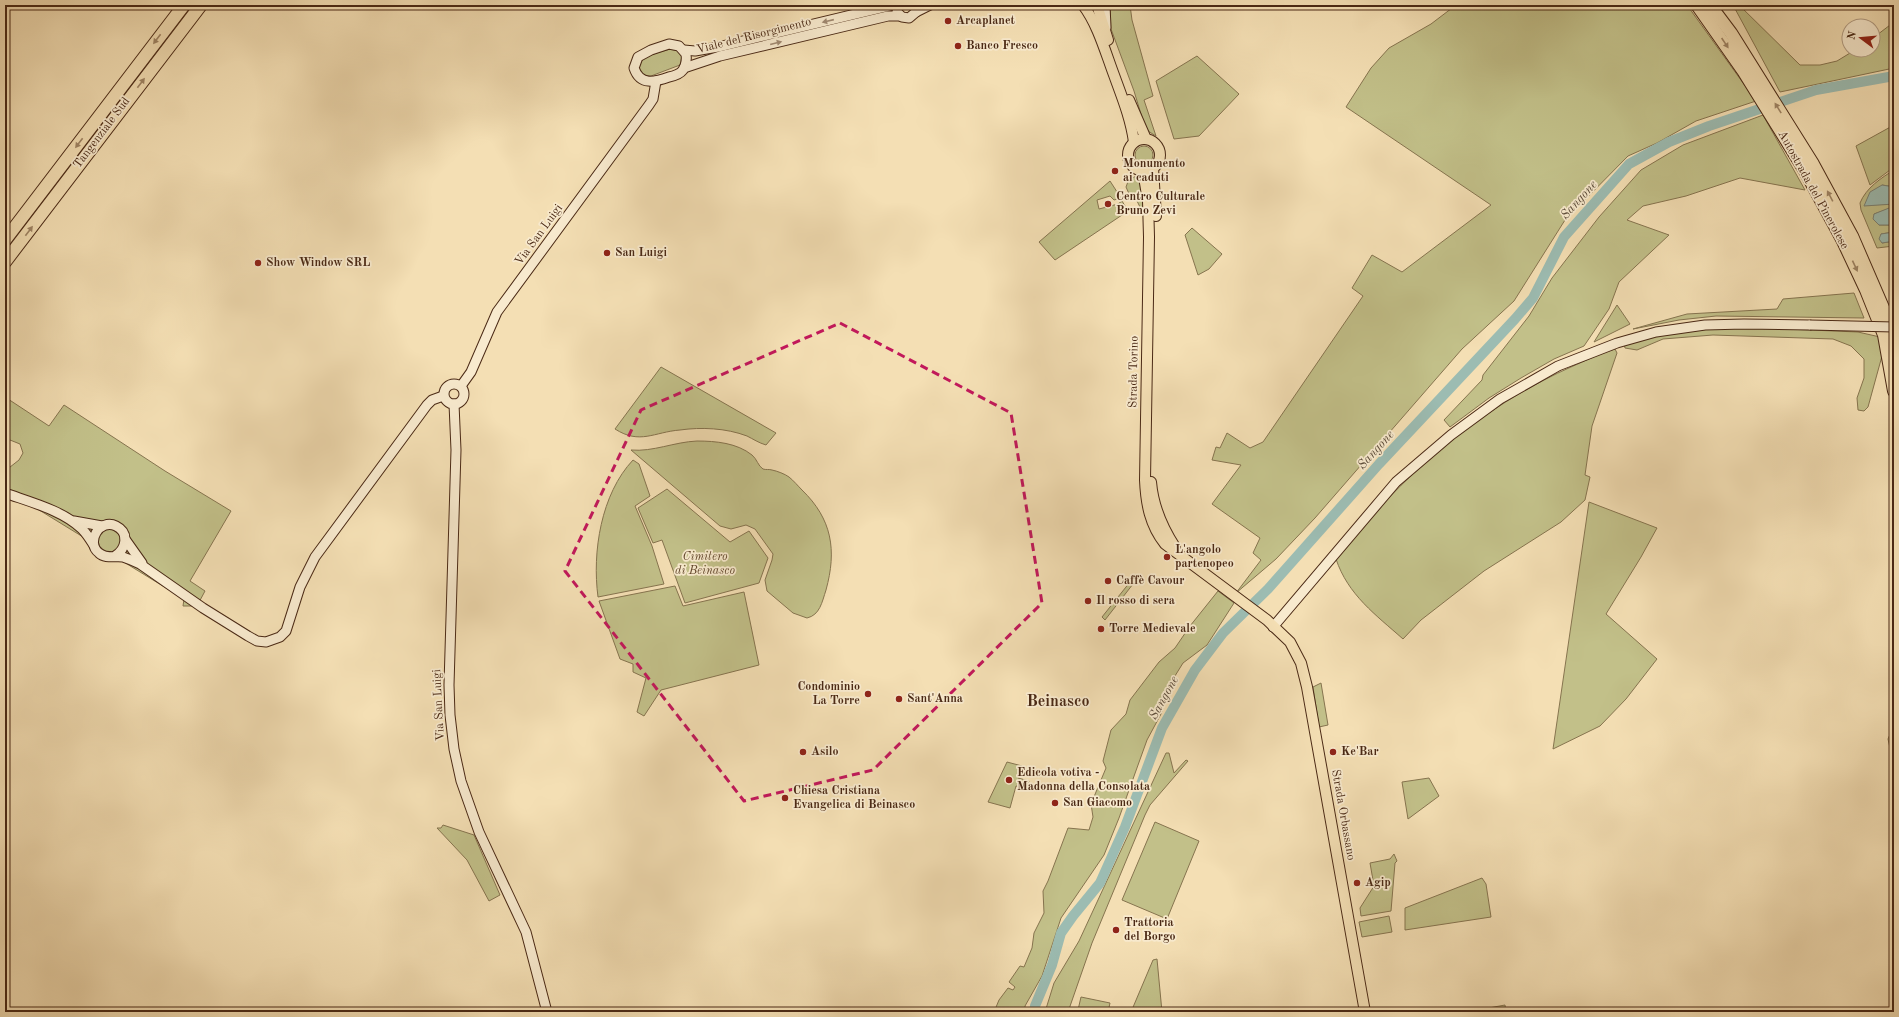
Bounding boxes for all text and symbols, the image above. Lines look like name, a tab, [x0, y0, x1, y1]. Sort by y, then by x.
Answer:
place label: Arcaplanet	[956, 15, 1016, 27]
street label: Viale del Risorgimento	[695, 16, 813, 56]
marker: Arcaplanet	[943, 16, 953, 26]
north arrow	[1841, 18, 1881, 58]
one-way arrow	[822, 19, 834, 25]
text: N	[1846, 30, 1859, 41]
one-way arrow	[153, 34, 161, 45]
one-way arrow	[1721, 38, 1729, 48]
one-way arrow	[769, 39, 782, 45]
place label: Banco Fresco	[966, 40, 1038, 52]
marker: Banco Fresco	[953, 41, 963, 51]
one-way arrow	[137, 77, 145, 88]
street label: Tangenziale Sud	[71, 95, 133, 171]
one-way arrow	[1774, 102, 1781, 114]
street label: Autostrada del Pinerolese	[1775, 129, 1851, 252]
one-way arrow	[75, 137, 83, 148]
place label: Monumento ai caduti	[1123, 158, 1185, 184]
marker: Monumento ai caduti	[1110, 166, 1120, 176]
water label: Sangone	[1558, 178, 1600, 222]
one-way arrow	[1827, 190, 1834, 202]
place label: Centro Culturale Bruno Zevi	[1116, 191, 1205, 217]
marker: Centro Culturale Bruno Zevi	[1103, 199, 1113, 209]
street label: Via San Luigi	[513, 202, 565, 268]
one-way arrow	[24, 226, 32, 236]
place label: San Luigi	[615, 247, 667, 259]
marker: San Luigi	[602, 248, 612, 258]
place label: Show Window SRL	[266, 257, 370, 269]
marker: Show Window SRL	[253, 258, 263, 268]
one-way arrow	[1852, 260, 1858, 271]
street label: Strada Torino	[1127, 336, 1141, 408]
water label: Sangone	[1355, 428, 1397, 472]
place label: L'angolo partenopeo	[1175, 544, 1234, 570]
park label: Cimitero di Beinasco	[675, 551, 735, 577]
marker: L'angolo partenopeo	[1162, 552, 1172, 562]
place label: Caffè Cavour	[1116, 575, 1184, 587]
marker: Caffè Cavour	[1103, 576, 1113, 586]
place label: Il rosso di sera	[1096, 595, 1175, 607]
marker: Il rosso di sera	[1083, 596, 1093, 606]
place label: Torre Medievale	[1109, 623, 1196, 635]
marker: Torre Medievale	[1096, 624, 1106, 634]
street label: Via San Luigi	[431, 669, 447, 741]
water label: Sangone	[1147, 674, 1181, 722]
place label: Condominio La Torre	[797, 681, 860, 707]
marker: Condominio La Torre	[863, 689, 873, 699]
place label: Sant'Anna	[907, 693, 963, 705]
marker: Sant'Anna	[894, 694, 904, 704]
district label: Beinasco	[1026, 694, 1090, 710]
place label: Asilo	[811, 746, 839, 758]
place label: Ke'Bar	[1341, 746, 1379, 758]
marker: Asilo	[798, 747, 808, 757]
marker: Ke'Bar	[1328, 747, 1338, 757]
place label: Edicola votiva - Madonna della Consolata	[1017, 767, 1150, 793]
street label: Strada Orbassano	[1329, 769, 1357, 861]
marker: Edicola votiva - Madonna della Consolata	[1004, 775, 1014, 785]
place label: Chiesa Cristiana Evangelica di Beinasco	[793, 785, 915, 811]
marker: Chiesa Cristiana Evangelica di Beinasco	[780, 793, 790, 803]
place label: San Giacomo	[1063, 797, 1132, 809]
marker: San Giacomo	[1050, 798, 1060, 808]
place label: Agip	[1365, 877, 1391, 889]
marker: Agip	[1352, 878, 1362, 888]
place label: Trattoria del Borgo	[1124, 917, 1176, 943]
marker: Trattoria del Borgo	[1111, 925, 1121, 935]

